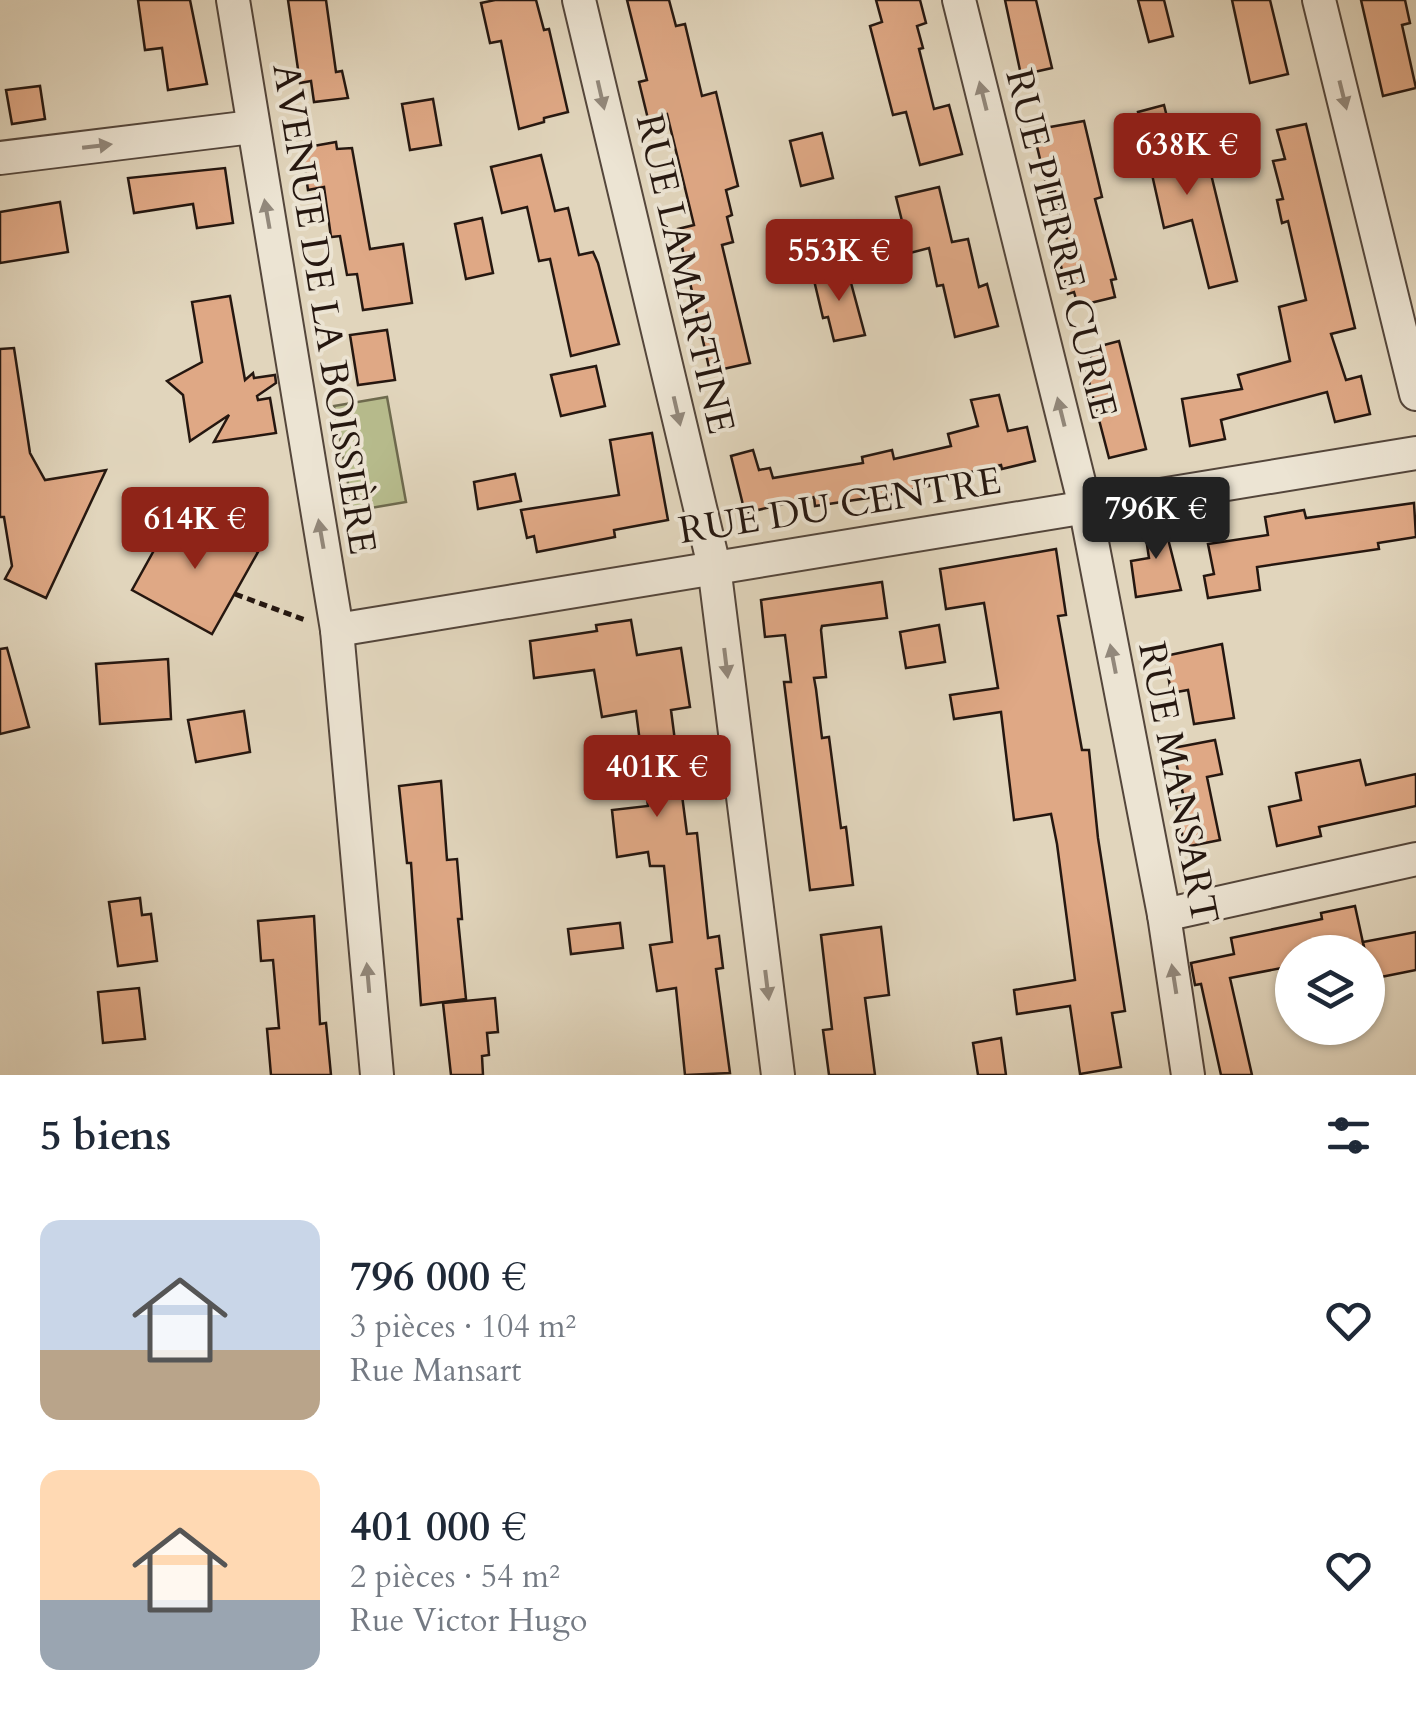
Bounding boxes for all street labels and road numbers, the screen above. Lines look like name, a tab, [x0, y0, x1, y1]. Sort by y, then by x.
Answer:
street label: AVENUE DE LA BOISSIÈRE	[260, 60, 388, 558]
street label: RUE PIERRE CURIE	[992, 64, 1130, 424]
street label: RUE LAMARTINE	[623, 109, 747, 439]
street label: RUE DU CENTRE	[675, 455, 1005, 557]
street label: RUE MANSART	[1125, 637, 1231, 929]

